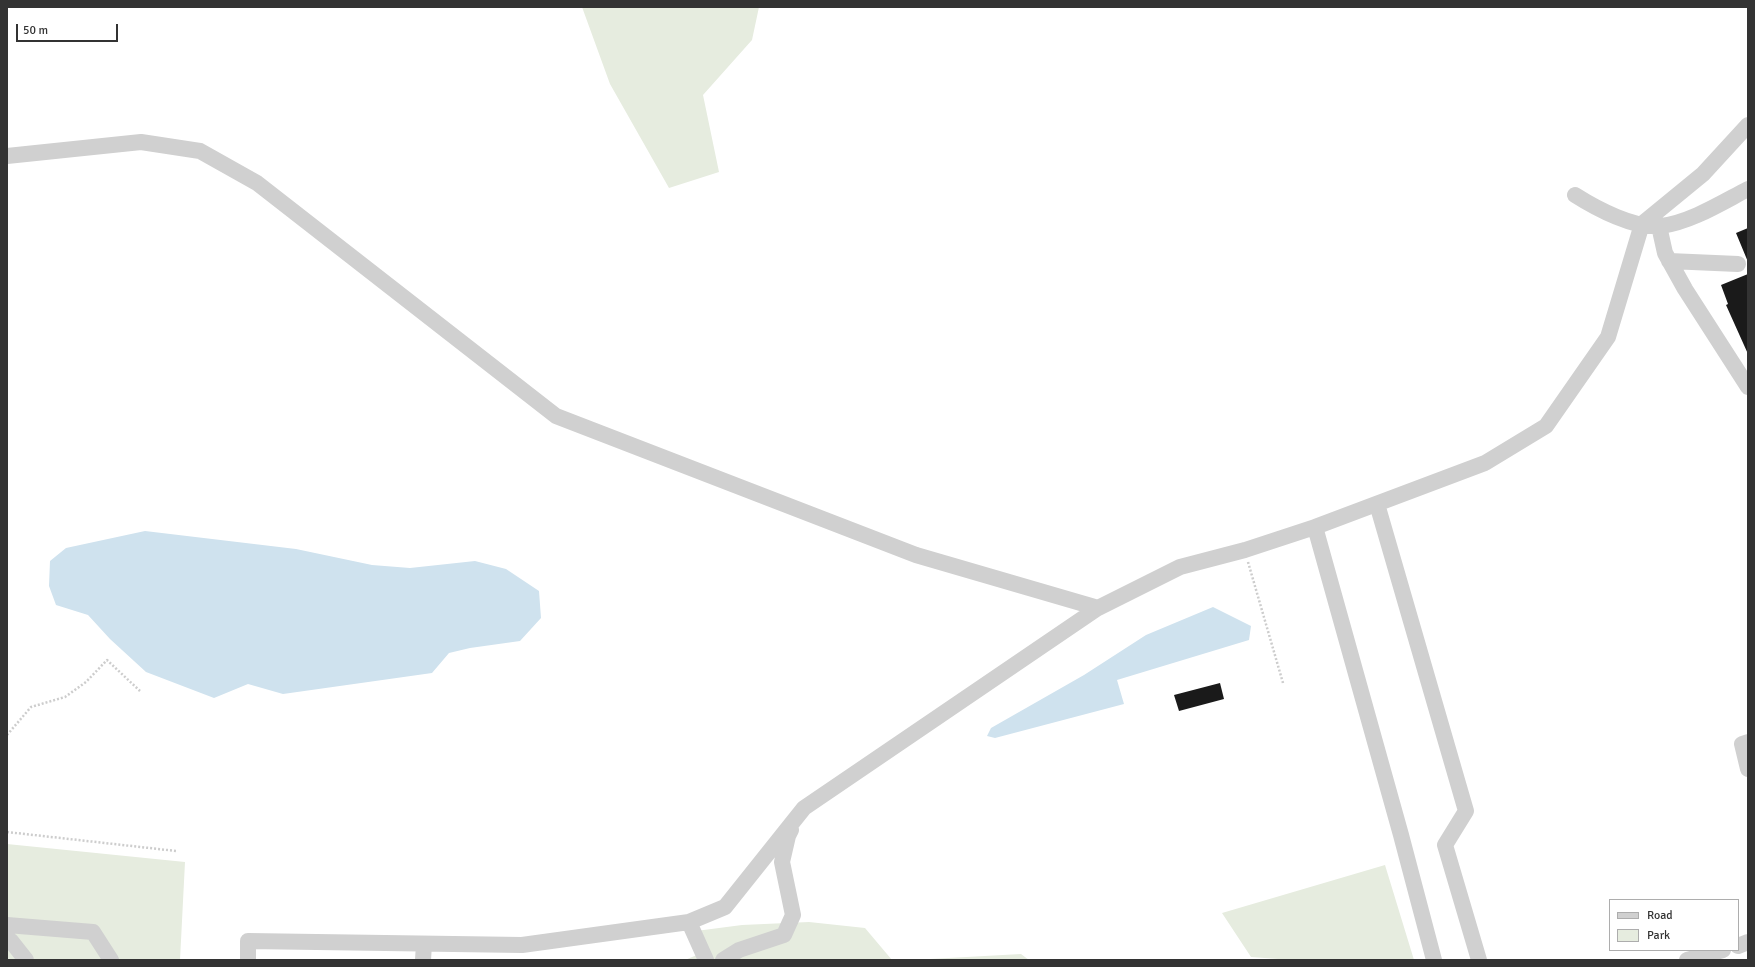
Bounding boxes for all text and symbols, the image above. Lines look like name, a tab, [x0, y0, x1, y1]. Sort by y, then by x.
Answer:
scale bar	[18, 16, 120, 42]
text: 50 m	[23, 23, 48, 38]
legend	[1609, 899, 1739, 951]
text: Road	[1647, 908, 1673, 923]
text: Park	[1647, 928, 1670, 943]

